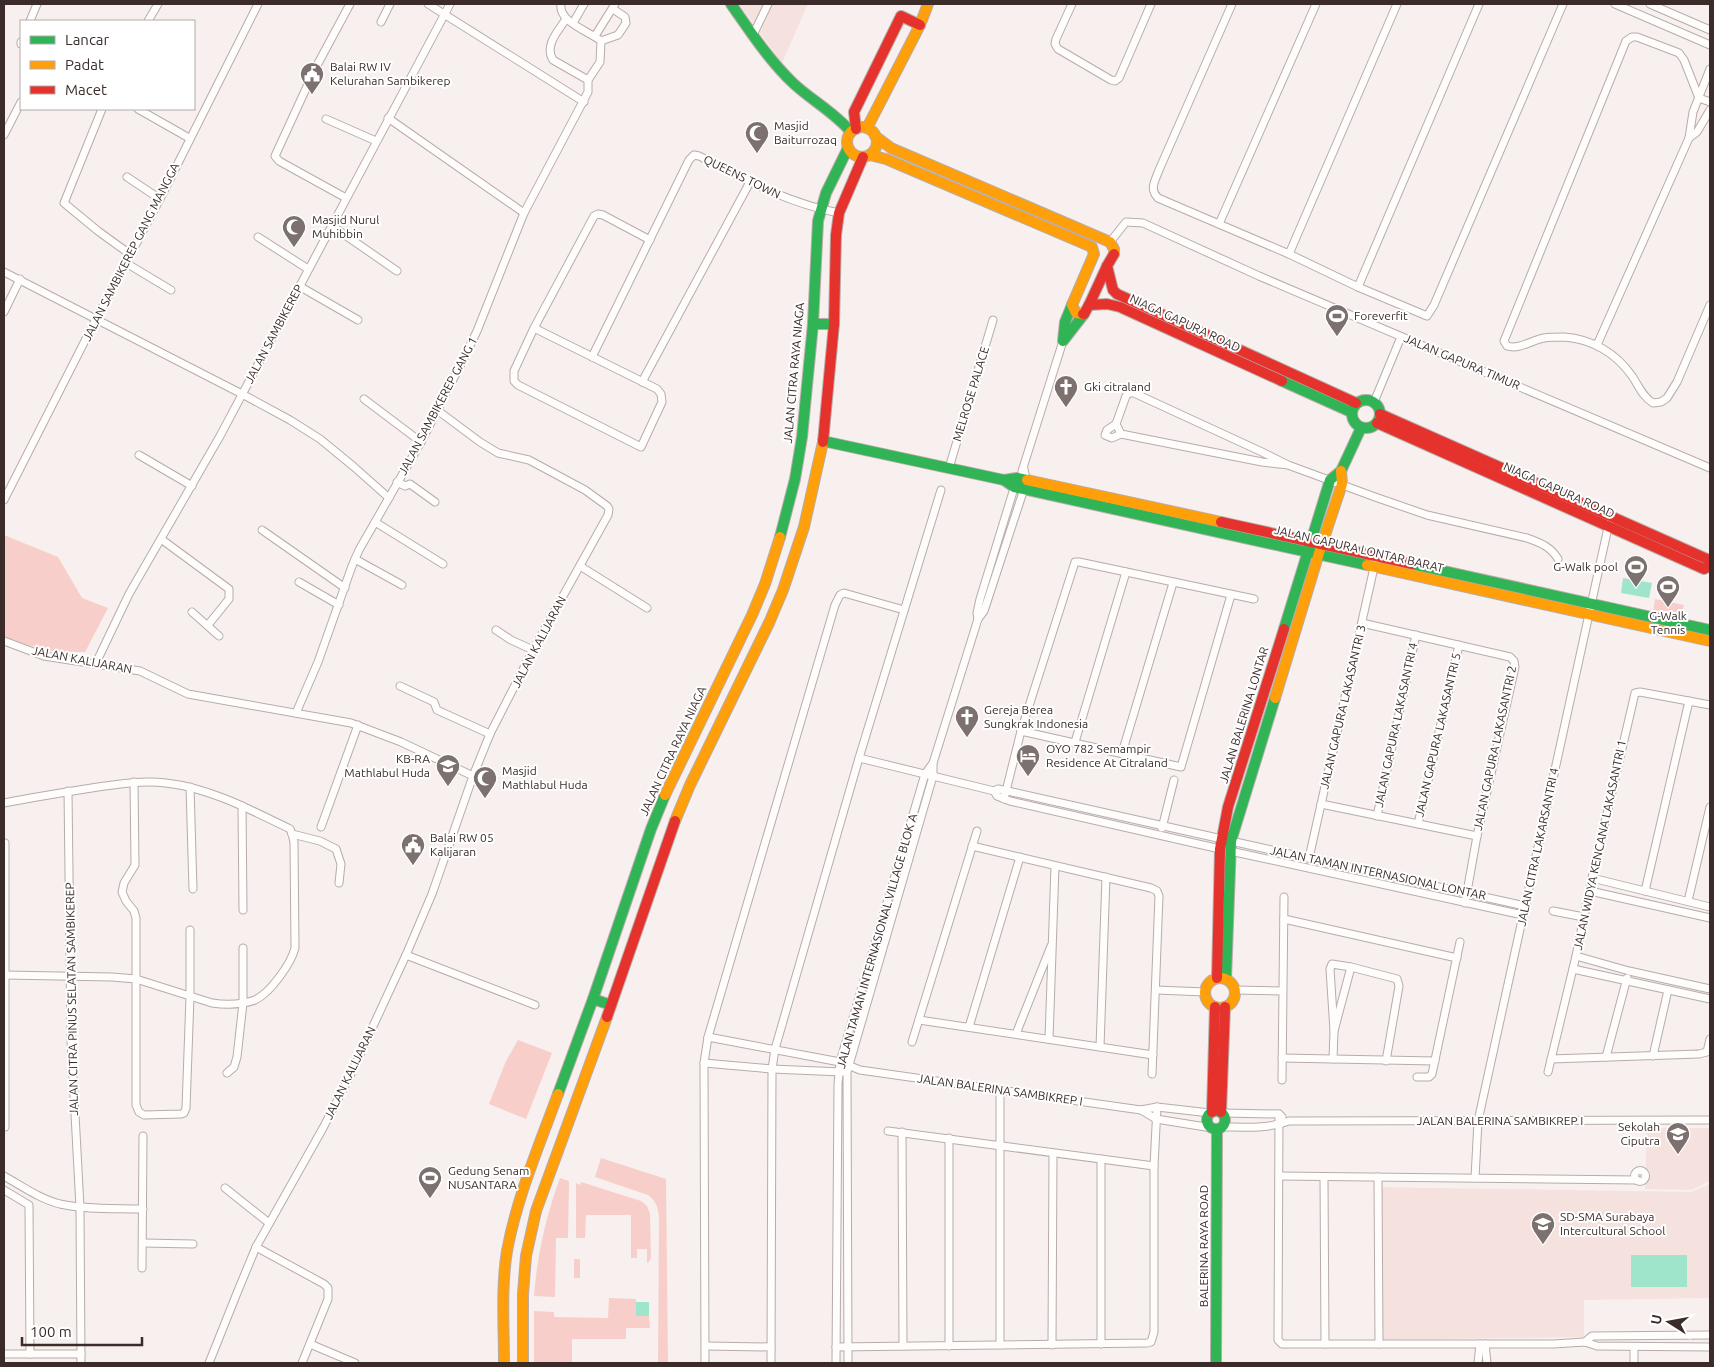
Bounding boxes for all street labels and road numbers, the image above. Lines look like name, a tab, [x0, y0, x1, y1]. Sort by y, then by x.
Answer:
street label: QUEENS TOWN	[702, 152, 783, 201]
street label: JALAN SAMBIKEREP GANG MANGGA	[80, 160, 181, 343]
street label: JALAN SAMBIKEREP	[242, 282, 305, 385]
street label: NIAGA GAPURA ROAD	[1128, 291, 1242, 354]
street label: JALAN CITRA RAYA NIAGA	[781, 302, 806, 444]
street label: JALAN GAPURA TIMUR	[1402, 331, 1523, 392]
street label: JALAN SAMBIKEREP GANG 1	[396, 335, 480, 477]
street label: MELROSE PALACE	[950, 345, 991, 443]
street label: NIAGA GAPURA ROAD	[1502, 459, 1617, 520]
street label: JALAN GAPURA LONTAR BARAT	[1273, 523, 1445, 574]
street label: JALAN KALIJARAN	[509, 594, 568, 690]
street label: JALAN GAPURA LAKASANTRI 3	[1317, 624, 1368, 790]
street label: JALAN GAPURA LAKASANTRI 4	[1372, 641, 1419, 808]
street label: JALAN KALIJARAN	[31, 643, 133, 676]
street label: JALAN BALERINA LONTAR	[1217, 645, 1271, 785]
street label: JALAN GAPURA LAKASANTRI 5	[1412, 652, 1463, 818]
street label: JALAN GAPURA LAKASANTRI 2	[1471, 664, 1518, 831]
street label: JALAN CITRA RAYA NIAGA	[637, 684, 708, 818]
street label: JALAN WIDYA KENCANA LAKASANTRI 1	[1571, 739, 1628, 951]
street label: JALAN CITRA LAKARSANTRI 4	[1514, 766, 1561, 927]
street label: JALAN TAMAN INTERNASIONAL VILLAGE BLOK A	[834, 812, 919, 1070]
street label: JALAN TAMAN INTERNASIONAL LONTAR	[1269, 843, 1488, 902]
street label: JALAN CITRA PINUS SELATAN SAMBIKEREP	[63, 882, 80, 1116]
street label: JALAN KALIJARAN	[321, 1024, 378, 1121]
street label: JALAN BALERINA SAMBIKREP I	[917, 1071, 1084, 1108]
street label: JALAN BALERINA SAMBIKREP I	[1417, 1114, 1583, 1127]
street label: BALERINA RAYA ROAD	[1197, 1185, 1210, 1307]

